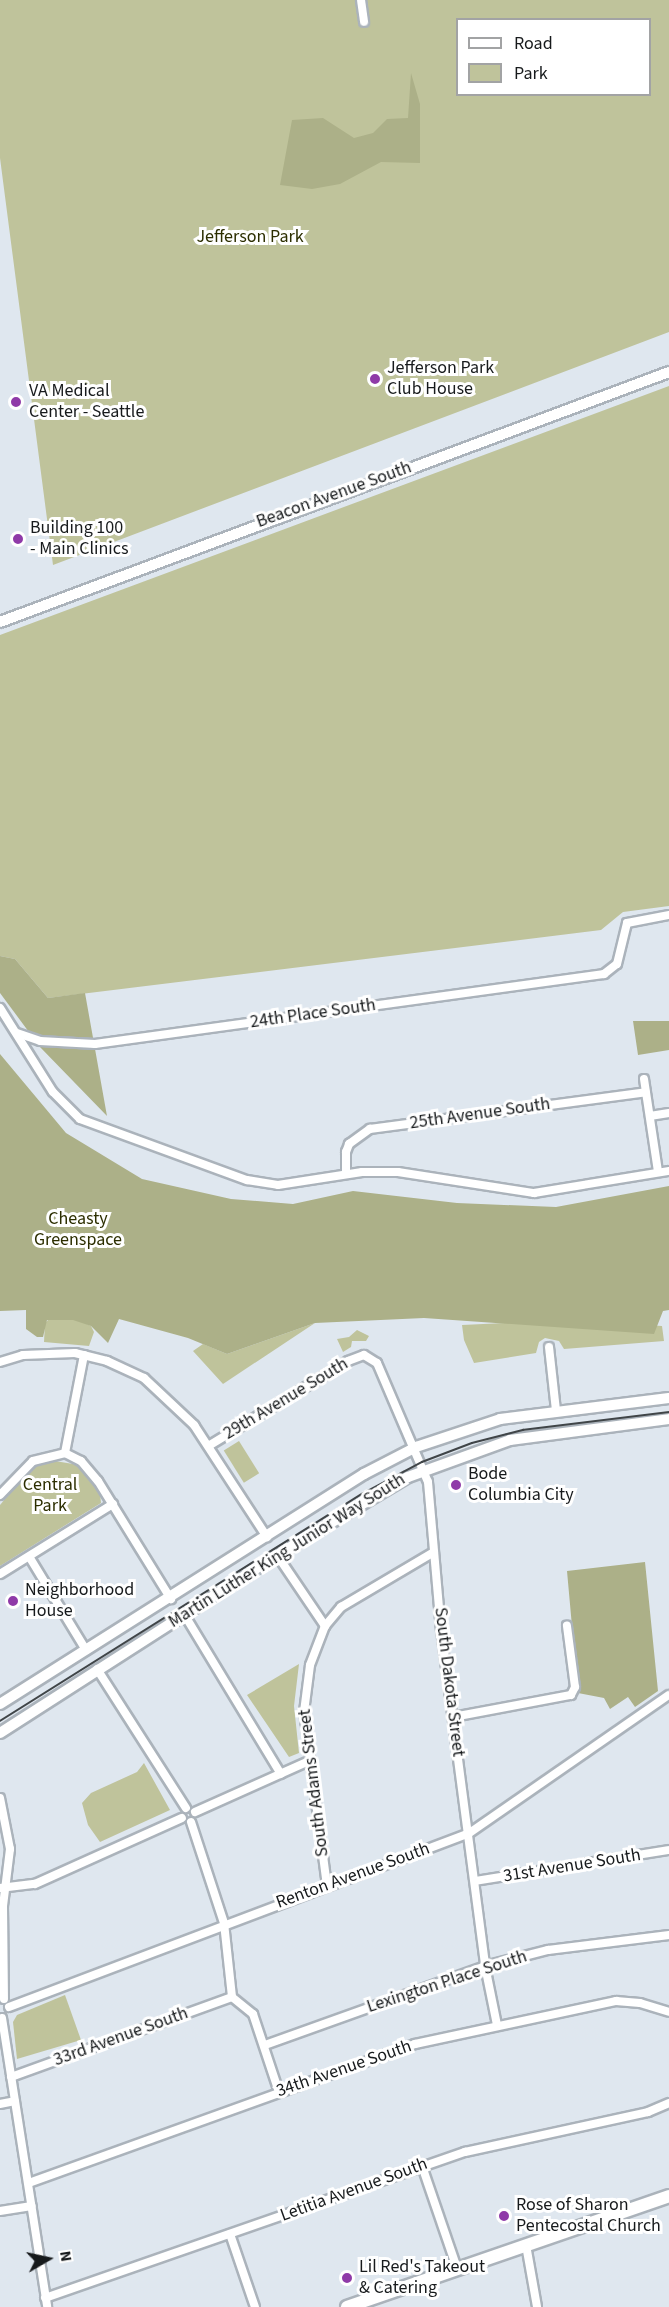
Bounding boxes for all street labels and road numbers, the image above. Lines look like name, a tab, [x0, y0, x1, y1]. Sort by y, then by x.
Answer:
street label: Beacon Avenue South	[253, 457, 415, 533]
street label: 24th Place South	[249, 994, 377, 1034]
street label: 25th Avenue South	[408, 1093, 552, 1135]
street label: 29th Avenue South	[220, 1353, 352, 1445]
street label: Martin Luther King Junior Way South	[165, 1469, 409, 1633]
street label: South Dakota Street	[429, 1606, 469, 1758]
street label: South Adams Street	[294, 1708, 334, 1858]
street label: Renton Avenue South	[273, 1838, 433, 1914]
street label: 31st Avenue South	[502, 1844, 642, 1888]
street label: Lexington Place South	[364, 1946, 530, 2018]
street label: 33rd Avenue South	[51, 2003, 191, 2071]
street label: 34th Avenue South	[274, 2036, 414, 2102]
street label: Letitia Avenue South	[277, 2153, 431, 2227]

